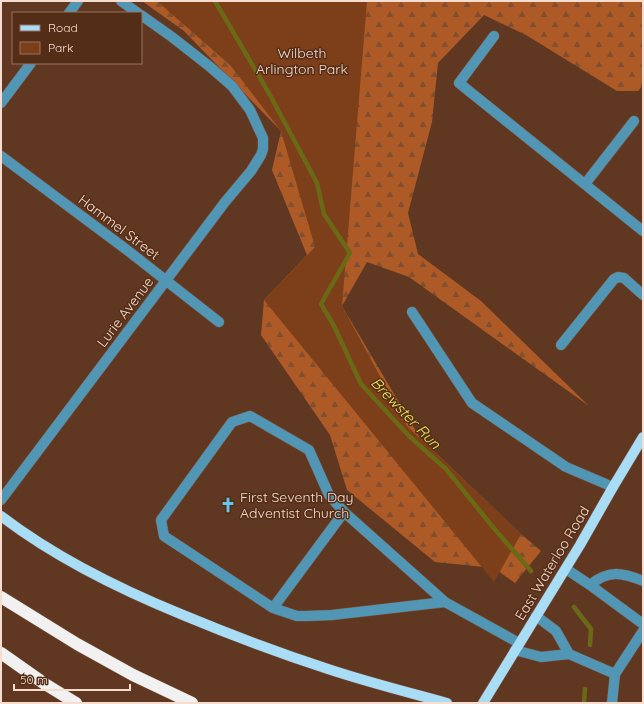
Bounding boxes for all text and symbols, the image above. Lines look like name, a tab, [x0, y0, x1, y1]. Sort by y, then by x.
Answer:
legend	[12, 12, 142, 64]
text: Road	[48, 20, 78, 35]
text: Park	[48, 40, 73, 55]
park label: Wilbeth Arlington Park	[256, 44, 348, 78]
street label: Hammel Street	[75, 191, 163, 264]
street label: Lurie Avenue	[93, 273, 157, 351]
water label: Brewster Run	[367, 373, 445, 453]
place label: First Seventh Day Adventist Church	[240, 488, 354, 522]
church icon: First Seventh Day Adventist Church	[219, 496, 237, 514]
street label: East Waterloo Road	[511, 503, 593, 623]
scale bar	[14, 666, 130, 692]
text: 50 m	[20, 672, 48, 687]

